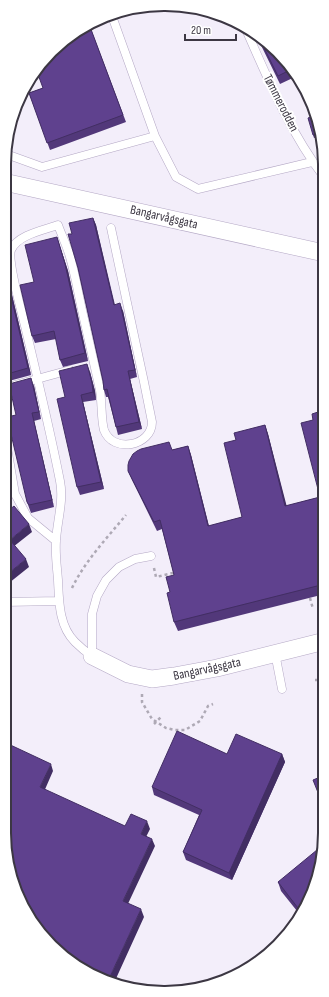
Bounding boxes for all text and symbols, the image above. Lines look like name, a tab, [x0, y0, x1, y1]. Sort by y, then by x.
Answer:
scale bar	[185, 16, 236, 42]
text: 20 m	[191, 23, 211, 38]
street label: Tømmerodden	[260, 72, 302, 134]
street label: Bangarvågsgata	[129, 201, 199, 233]
street label: Bangarvågsgata	[172, 654, 242, 684]

